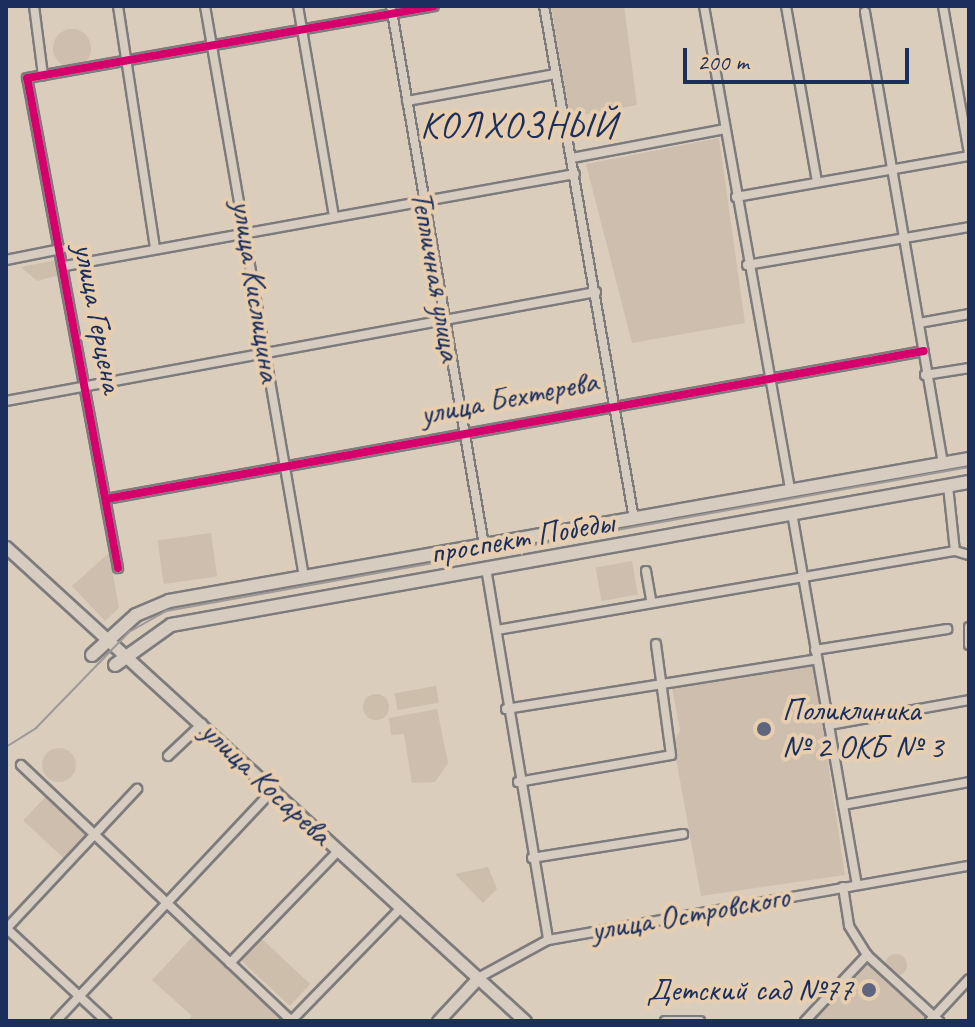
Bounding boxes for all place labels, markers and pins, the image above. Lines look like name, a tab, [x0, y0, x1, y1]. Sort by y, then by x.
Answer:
place label: Поликлиника № 2 ОКБ № 3	[782, 692, 943, 767]
marker: Поликлиника № 2 ОКБ № 3	[753, 718, 775, 740]
place label: Детский сад №77	[647, 971, 853, 1009]
marker: Детский сад №77	[860, 981, 878, 999]

